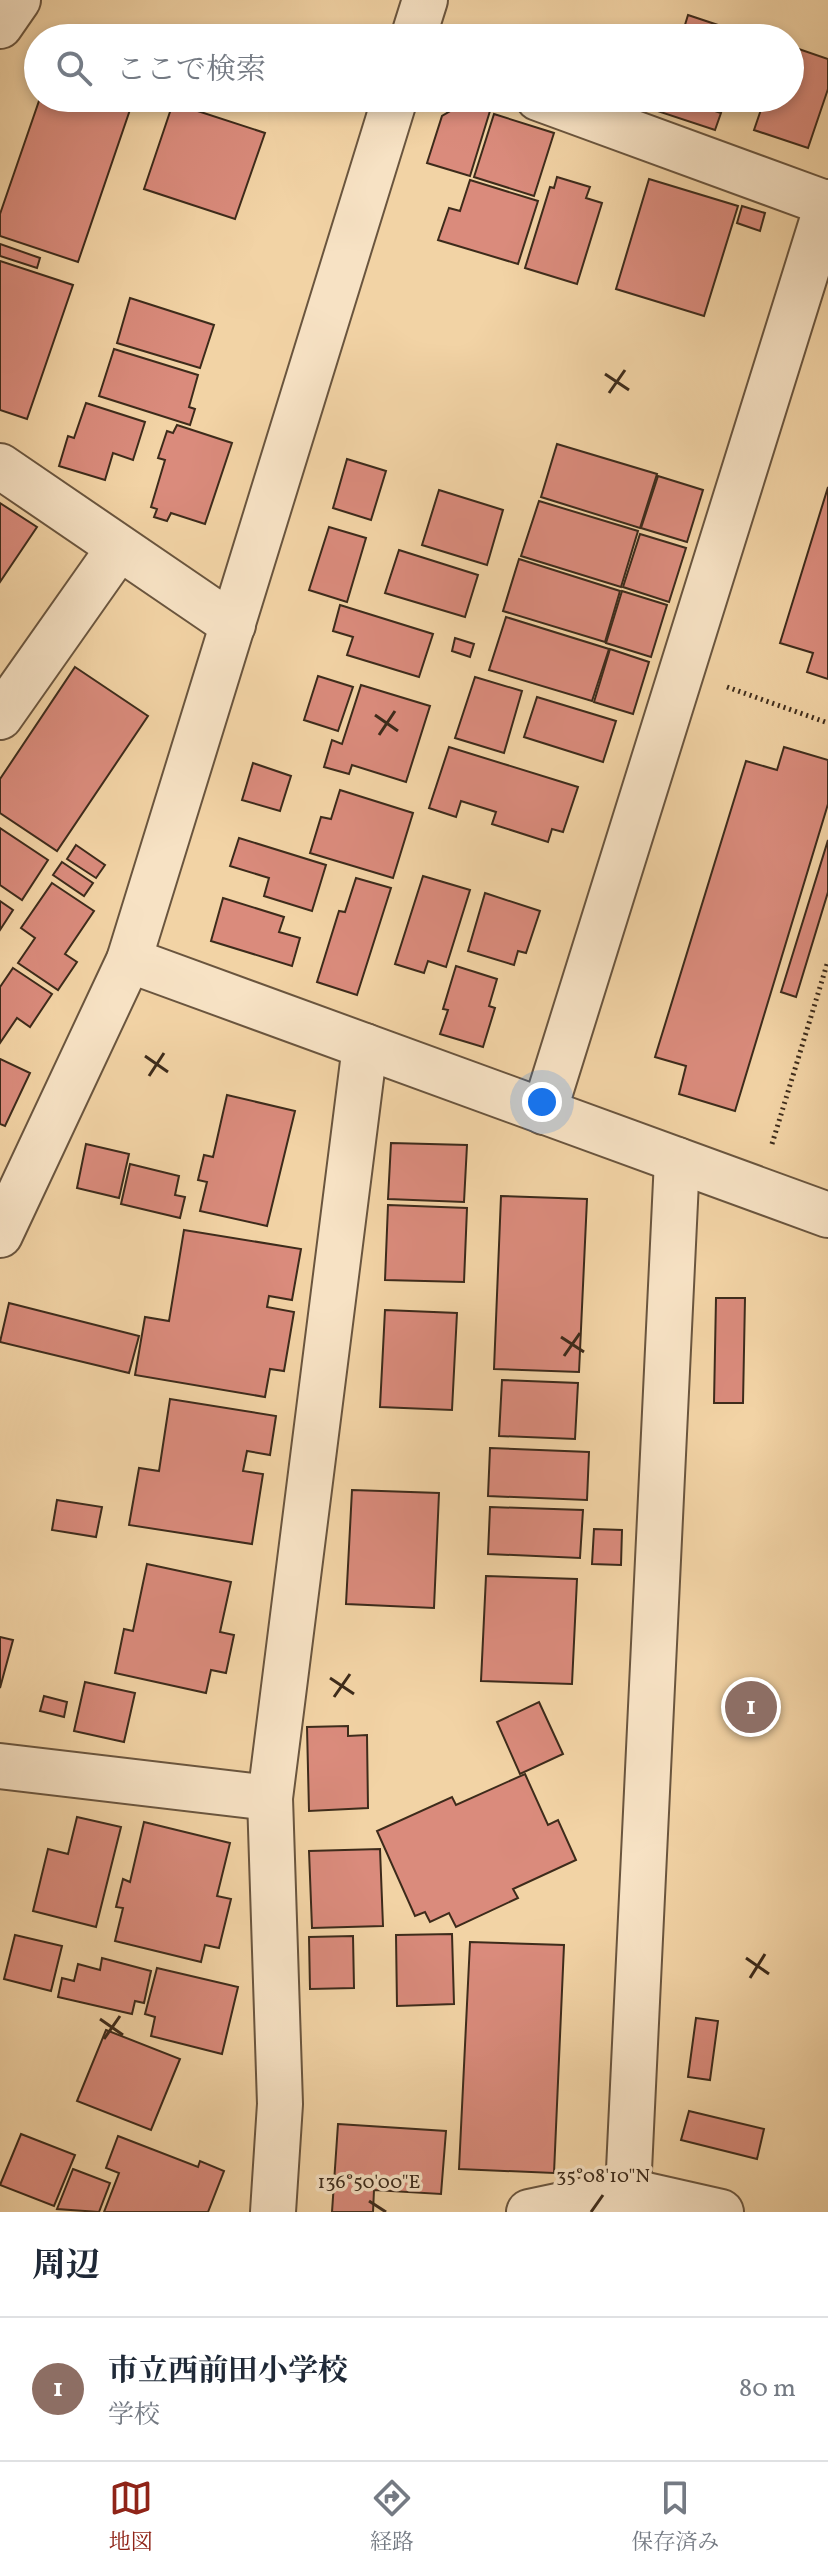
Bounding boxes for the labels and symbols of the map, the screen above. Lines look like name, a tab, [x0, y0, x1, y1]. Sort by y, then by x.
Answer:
your location	[522, 1082, 562, 1122]
pin: 1	[725, 1677, 777, 1737]
text: 35°08'10"N	[556, 2163, 650, 2191]
text: 136°50'00"E	[318, 2169, 420, 2197]

